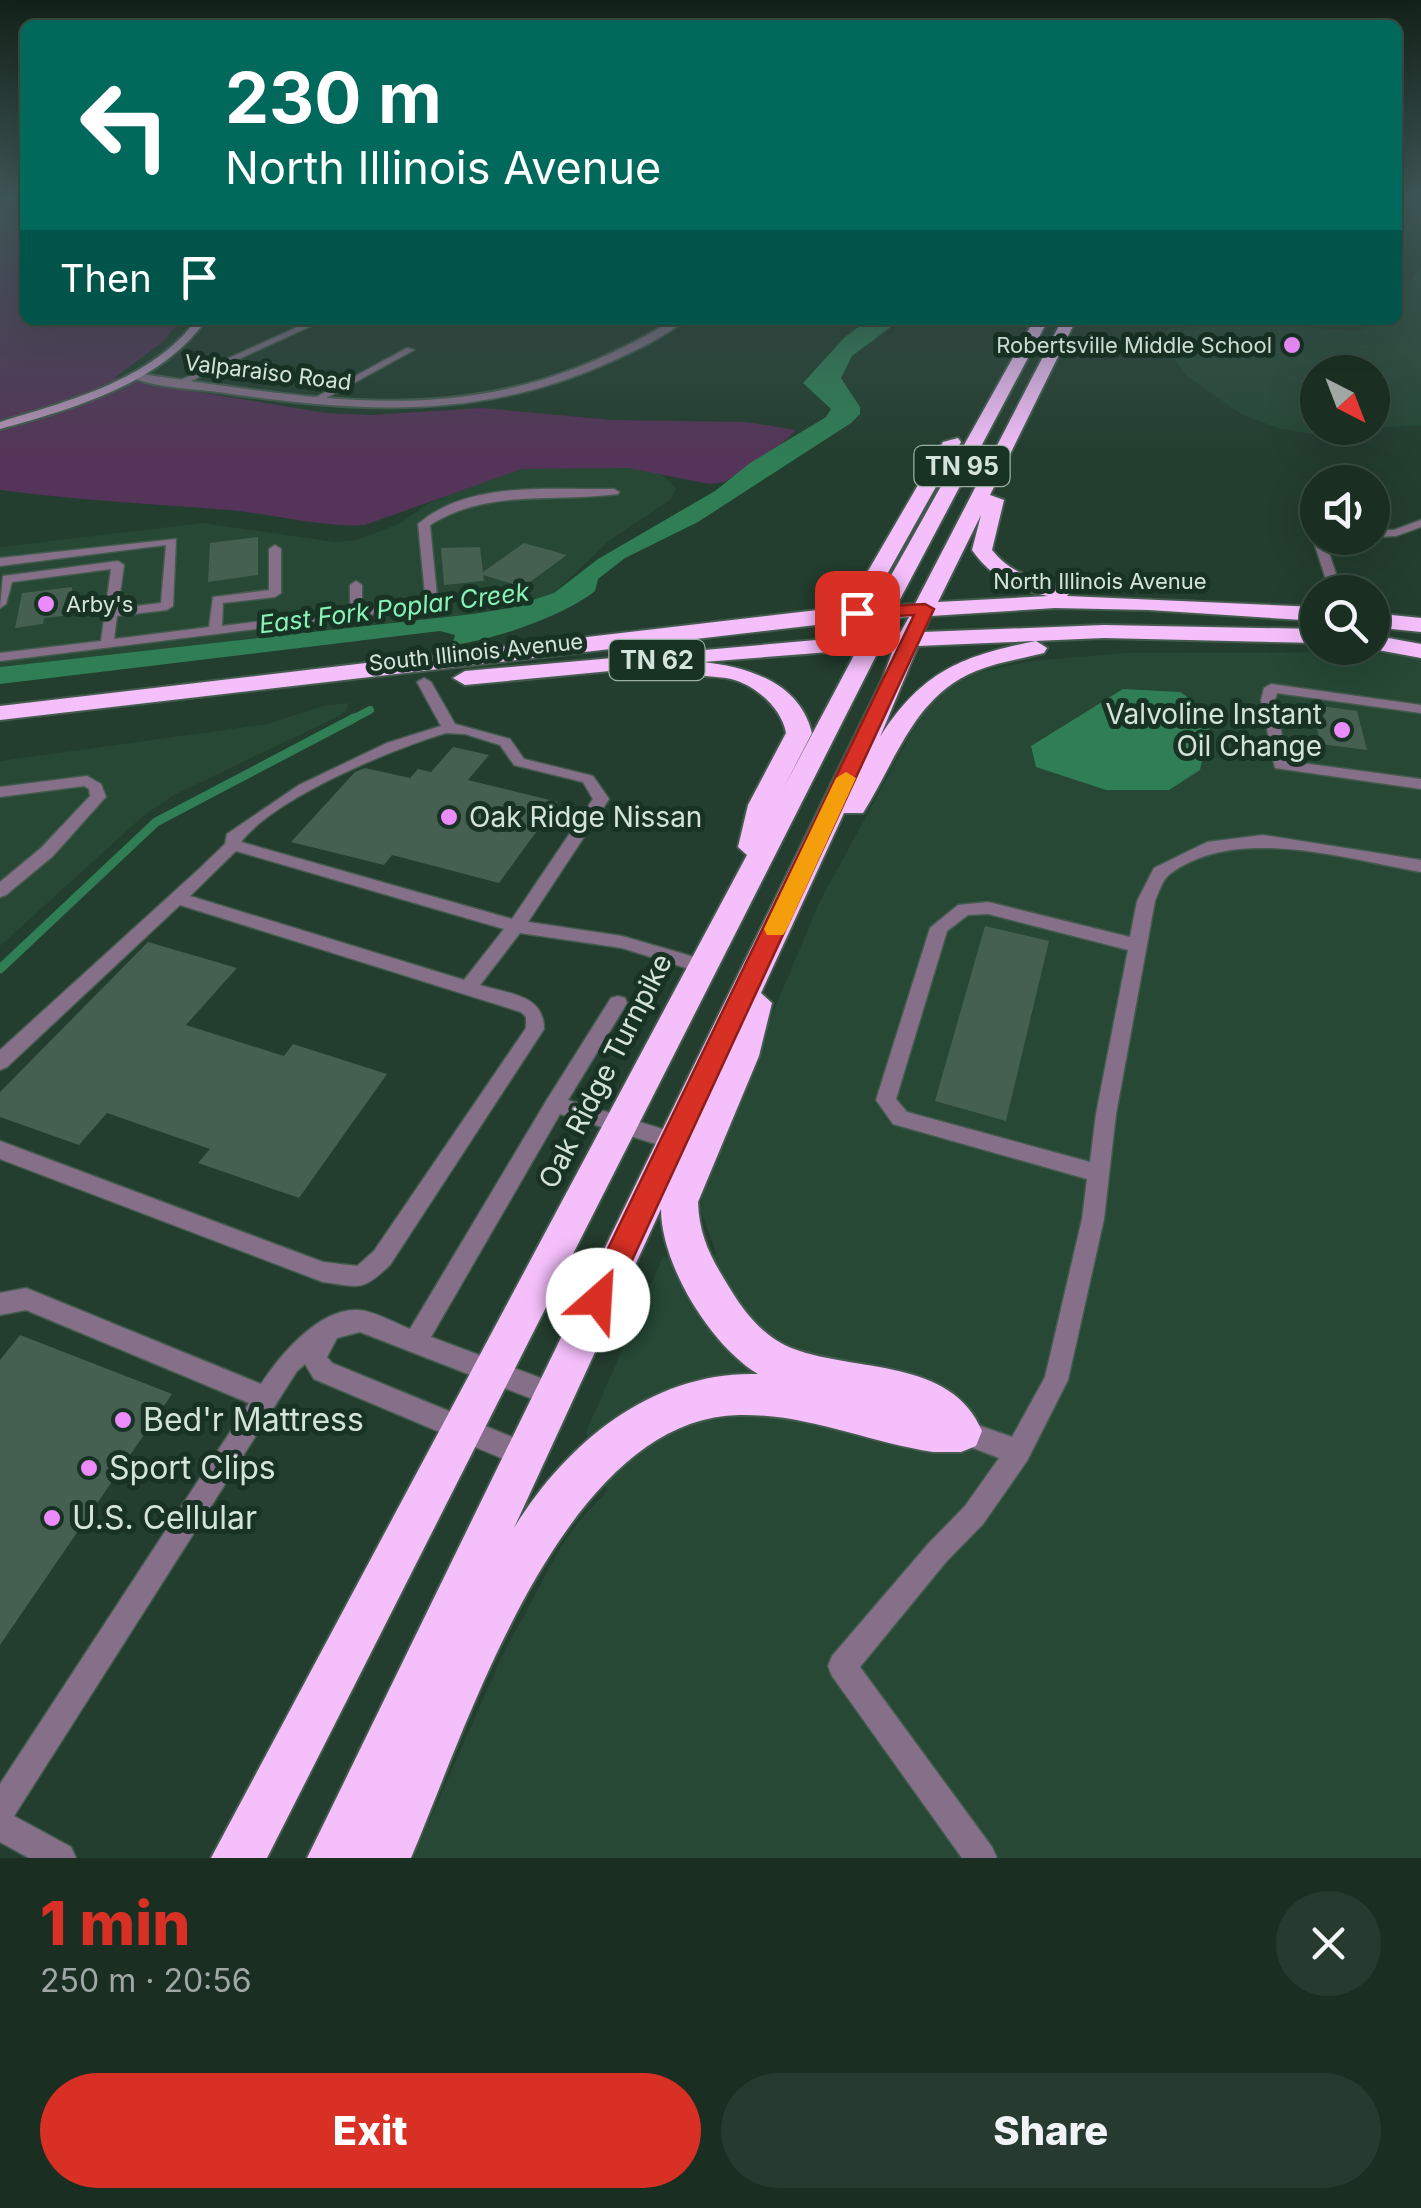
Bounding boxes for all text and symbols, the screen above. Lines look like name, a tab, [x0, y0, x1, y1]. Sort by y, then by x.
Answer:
text: 230 m	[225, 55, 442, 140]
icon: left	[60, 60, 190, 190]
text: North Illinois Avenue	[225, 140, 661, 195]
icon: arrive	[172, 250, 227, 305]
text: Then	[60, 255, 152, 301]
place label: Robertsville Middle School	[996, 332, 1272, 358]
marker: Robertsville Middle School	[1281, 334, 1303, 356]
street label: Valparaiso Road	[183, 349, 353, 395]
north arrow	[1300, 355, 1390, 445]
map controls	[1300, 355, 1390, 665]
road number: TN 95	[914, 446, 1010, 486]
button: sound	[1300, 465, 1390, 555]
street label: North Illinois Avenue	[993, 568, 1207, 594]
pin	[815, 571, 900, 656]
button: search	[1300, 575, 1390, 665]
water label: East Fork Poplar Creek	[257, 576, 532, 639]
icon: arrive	[830, 586, 885, 641]
place label: Arby's	[66, 591, 133, 617]
marker: Arby's	[35, 593, 57, 615]
street label: South Illinois Avenue	[368, 628, 584, 676]
road number: TN 62	[610, 640, 704, 680]
place label: Valvoline Instant Oil Change	[1106, 697, 1322, 763]
marker: Valvoline Instant Oil Change	[1331, 719, 1353, 741]
place label: Oak Ridge Nissan	[469, 800, 702, 834]
marker: Oak Ridge Nissan	[438, 806, 460, 828]
street label: Oak Ridge Turnpike	[531, 948, 679, 1194]
position arrow	[546, 1248, 650, 1352]
place label: Bed'r Mattress	[143, 1400, 364, 1439]
marker: Bed'r Mattress	[112, 1409, 134, 1431]
place label: Sport Clips	[109, 1448, 276, 1487]
marker: Sport Clips	[78, 1457, 100, 1479]
place label: U.S. Cellular	[72, 1498, 257, 1537]
marker: U.S. Cellular	[41, 1507, 63, 1529]
text: 1 min	[40, 1887, 190, 1959]
button: close	[1276, 1891, 1381, 1996]
text: 250 m · 20:56	[40, 1961, 252, 2000]
button: Exit	[40, 2073, 701, 2188]
button: Share	[721, 2073, 1381, 2188]

